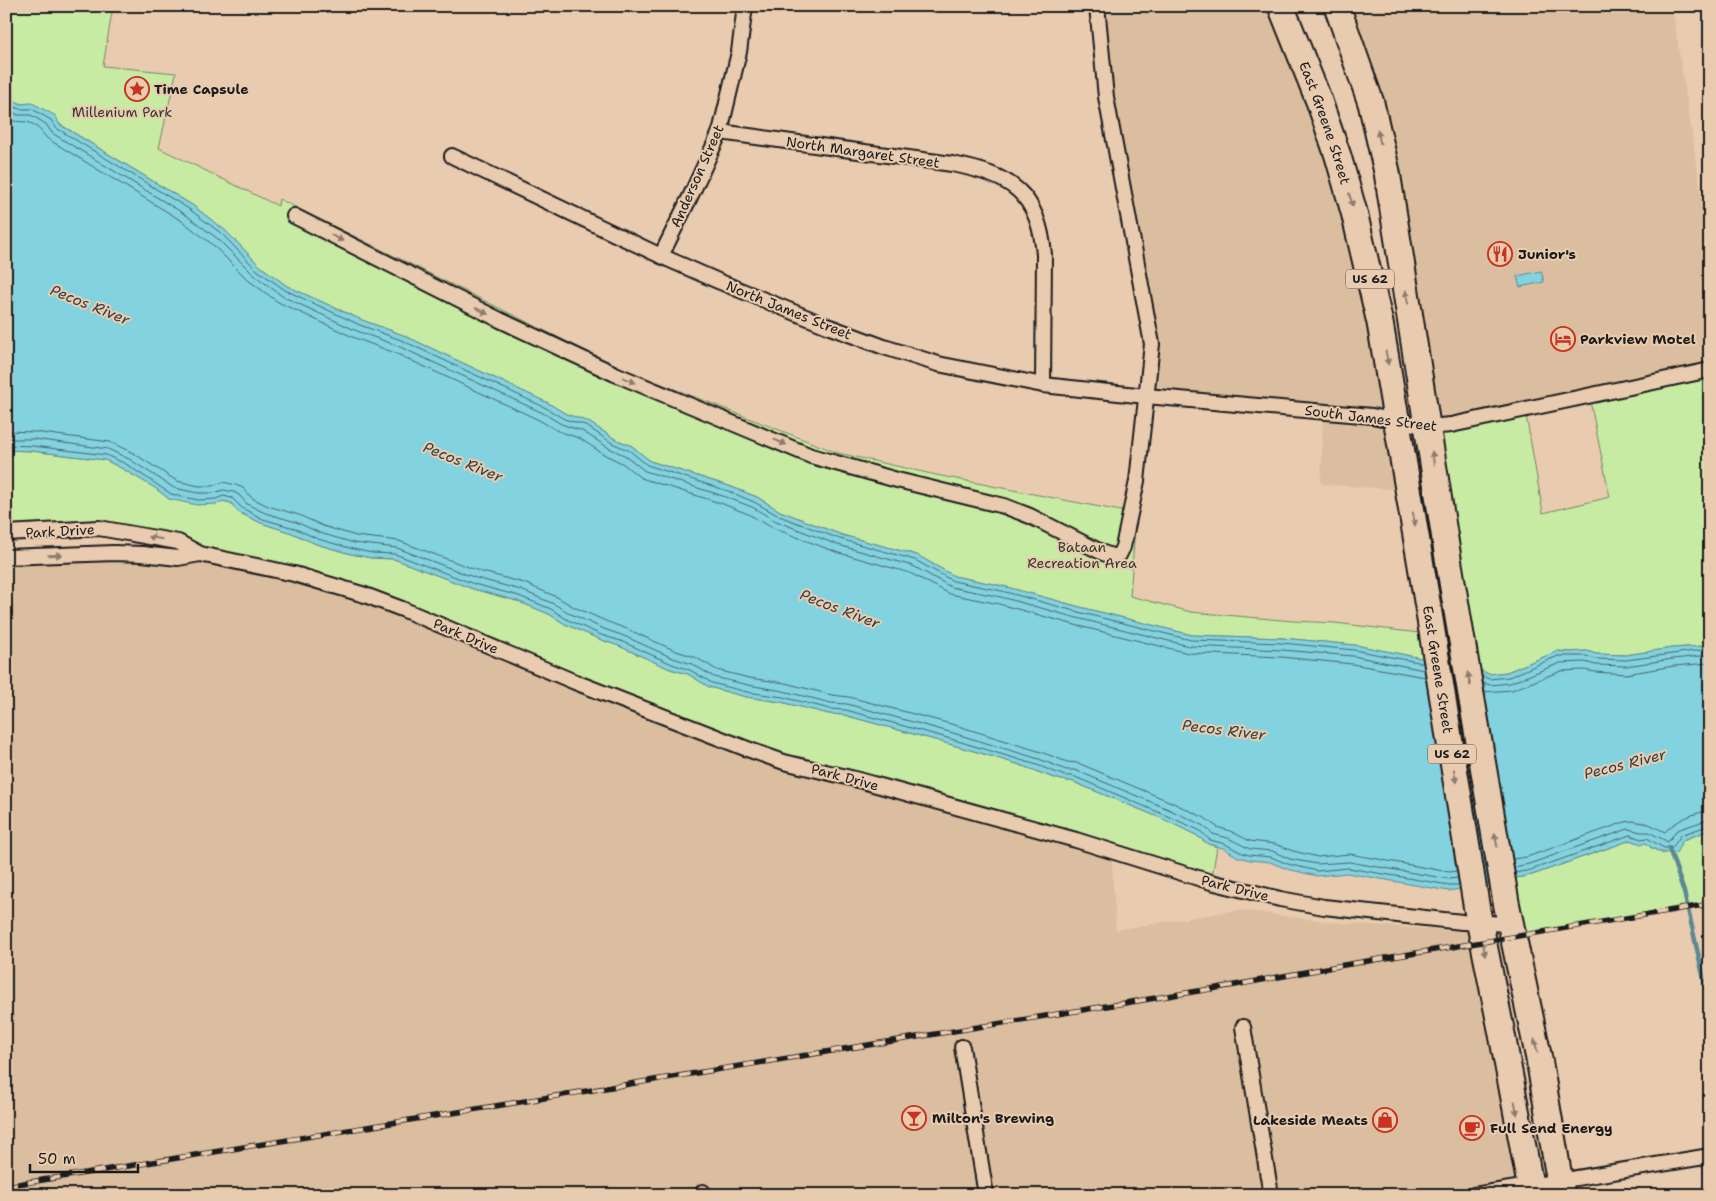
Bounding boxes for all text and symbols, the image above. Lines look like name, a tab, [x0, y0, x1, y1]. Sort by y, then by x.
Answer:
street label: East Greene Street	[1295, 59, 1355, 186]
place icon: Time Capsule	[124, 76, 150, 102]
place label: Time Capsule	[154, 80, 249, 98]
park label: Millenium Park	[72, 103, 172, 121]
street label: Anderson Street	[666, 122, 728, 230]
one-way arrow	[1375, 130, 1383, 145]
street label: North Margaret Street	[785, 132, 941, 172]
one-way arrow	[1347, 193, 1355, 208]
one-way arrow	[330, 234, 344, 242]
restaurant icon: Junior's	[1487, 241, 1513, 267]
place label: Junior's	[1518, 245, 1576, 263]
road number: US 62	[1346, 270, 1394, 288]
street label: North James Street	[723, 277, 855, 343]
water label: Pecos River	[47, 280, 134, 330]
one-way arrow	[1403, 289, 1411, 305]
one-way arrow	[475, 307, 490, 315]
hotel icon: Parkview Motel	[1550, 326, 1576, 352]
place label: Parkview Motel	[1580, 330, 1696, 348]
one-way arrow	[1383, 351, 1391, 367]
one-way arrow	[622, 377, 636, 385]
street label: South James Street	[1304, 401, 1438, 435]
water label: Pecos River	[420, 437, 507, 487]
one-way arrow	[772, 439, 787, 447]
one-way arrow	[1429, 449, 1437, 465]
one-way arrow	[1410, 511, 1418, 527]
street label: Park Drive	[25, 520, 95, 542]
one-way arrow	[147, 534, 163, 542]
park label: Bataan Recreation Area	[1027, 538, 1137, 572]
one-way arrow	[47, 551, 63, 559]
water label: Pecos River	[797, 585, 884, 634]
street label: East Greene Street	[1419, 604, 1457, 735]
street label: Park Drive	[431, 614, 501, 658]
one-way arrow	[1464, 671, 1472, 687]
water label: Pecos River	[1181, 715, 1268, 745]
road number: US 62	[1428, 744, 1476, 764]
water label: Pecos River	[1582, 744, 1669, 784]
street label: Park Drive	[809, 759, 881, 795]
one-way arrow	[1452, 768, 1460, 784]
one-way arrow	[1491, 831, 1499, 847]
street label: Park Drive	[1199, 871, 1271, 905]
one-way arrow	[1480, 941, 1488, 956]
one-way arrow	[1532, 1038, 1540, 1053]
one-way arrow	[1512, 1100, 1520, 1116]
bar icon: Milton's Brewing	[901, 1105, 927, 1131]
shop icon: Lakeside Meats	[1372, 1107, 1398, 1133]
place label: Milton's Brewing	[932, 1109, 1054, 1127]
place label: Lakeside Meats	[1253, 1111, 1368, 1129]
cafe icon: Full Send Energy	[1459, 1115, 1485, 1141]
place label: Full Send Energy	[1490, 1119, 1613, 1137]
scale bar	[30, 1141, 138, 1173]
text: 50 m	[38, 1149, 76, 1169]

